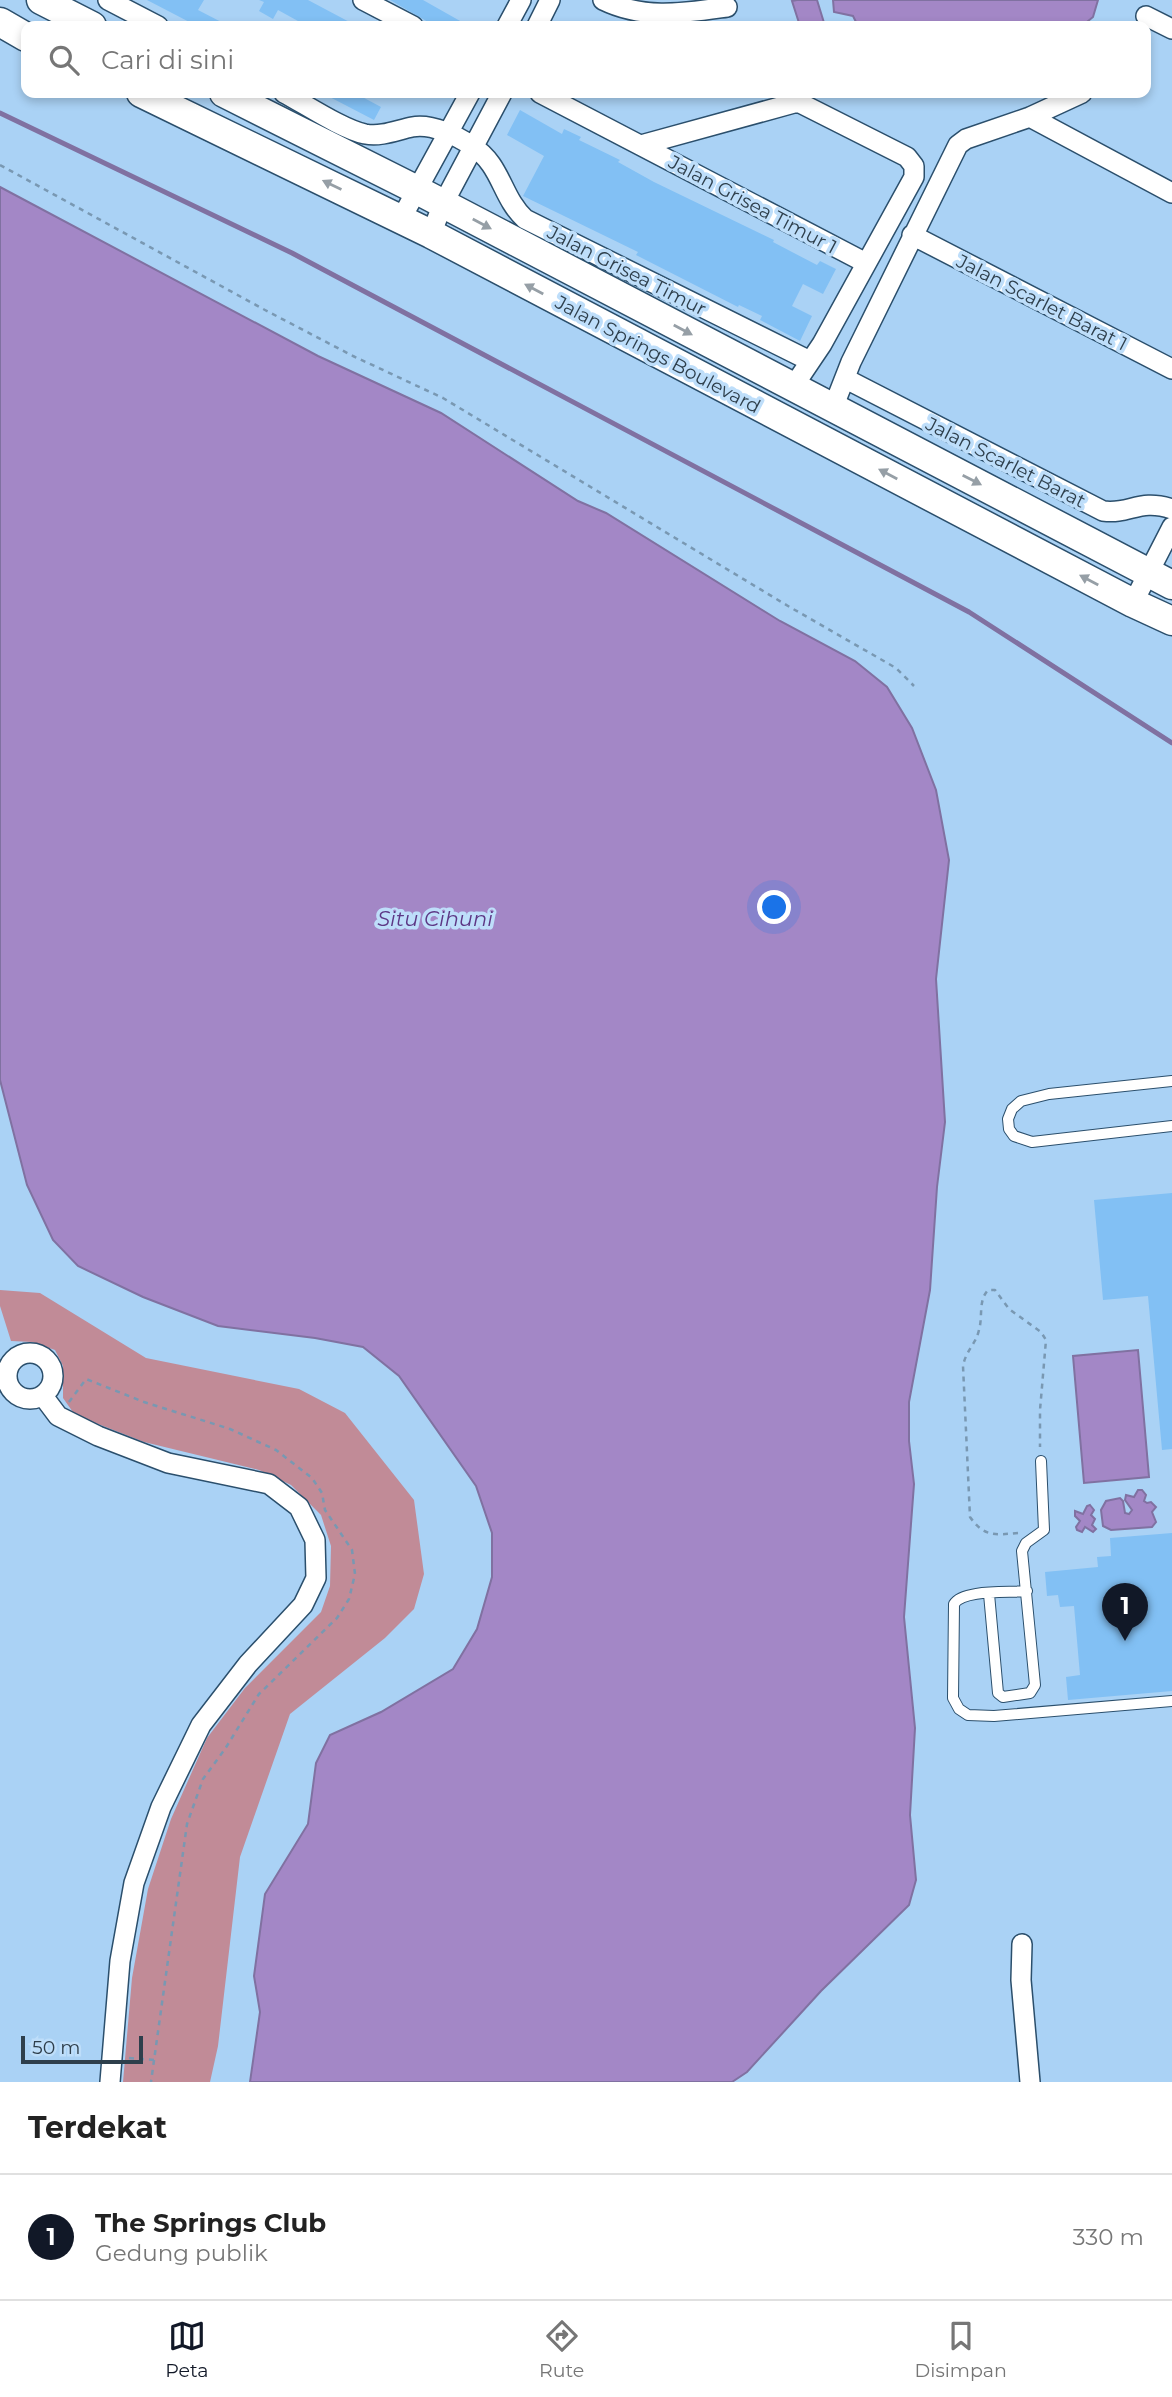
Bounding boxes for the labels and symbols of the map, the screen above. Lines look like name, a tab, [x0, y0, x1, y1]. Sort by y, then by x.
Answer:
street label: Jalan Grisea Timur 1	[664, 150, 841, 259]
one-way arrow	[322, 180, 342, 191]
one-way arrow	[472, 218, 492, 230]
street label: Jalan Grisea Timur	[543, 220, 710, 320]
street label: Jalan Scarlet Barat 1	[952, 249, 1131, 355]
one-way arrow	[524, 283, 544, 294]
street label: Jalan Springs Boulevard	[550, 290, 764, 418]
one-way arrow	[673, 324, 693, 335]
street label: Jalan Scarlet Barat	[921, 412, 1090, 513]
one-way arrow	[878, 468, 897, 480]
one-way arrow	[962, 474, 982, 486]
one-way arrow	[1079, 574, 1099, 586]
your location	[757, 890, 791, 924]
water label: Situ Cihuni	[377, 906, 493, 931]
pin: 1	[1102, 1583, 1148, 1641]
scale bar	[21, 2033, 144, 2065]

